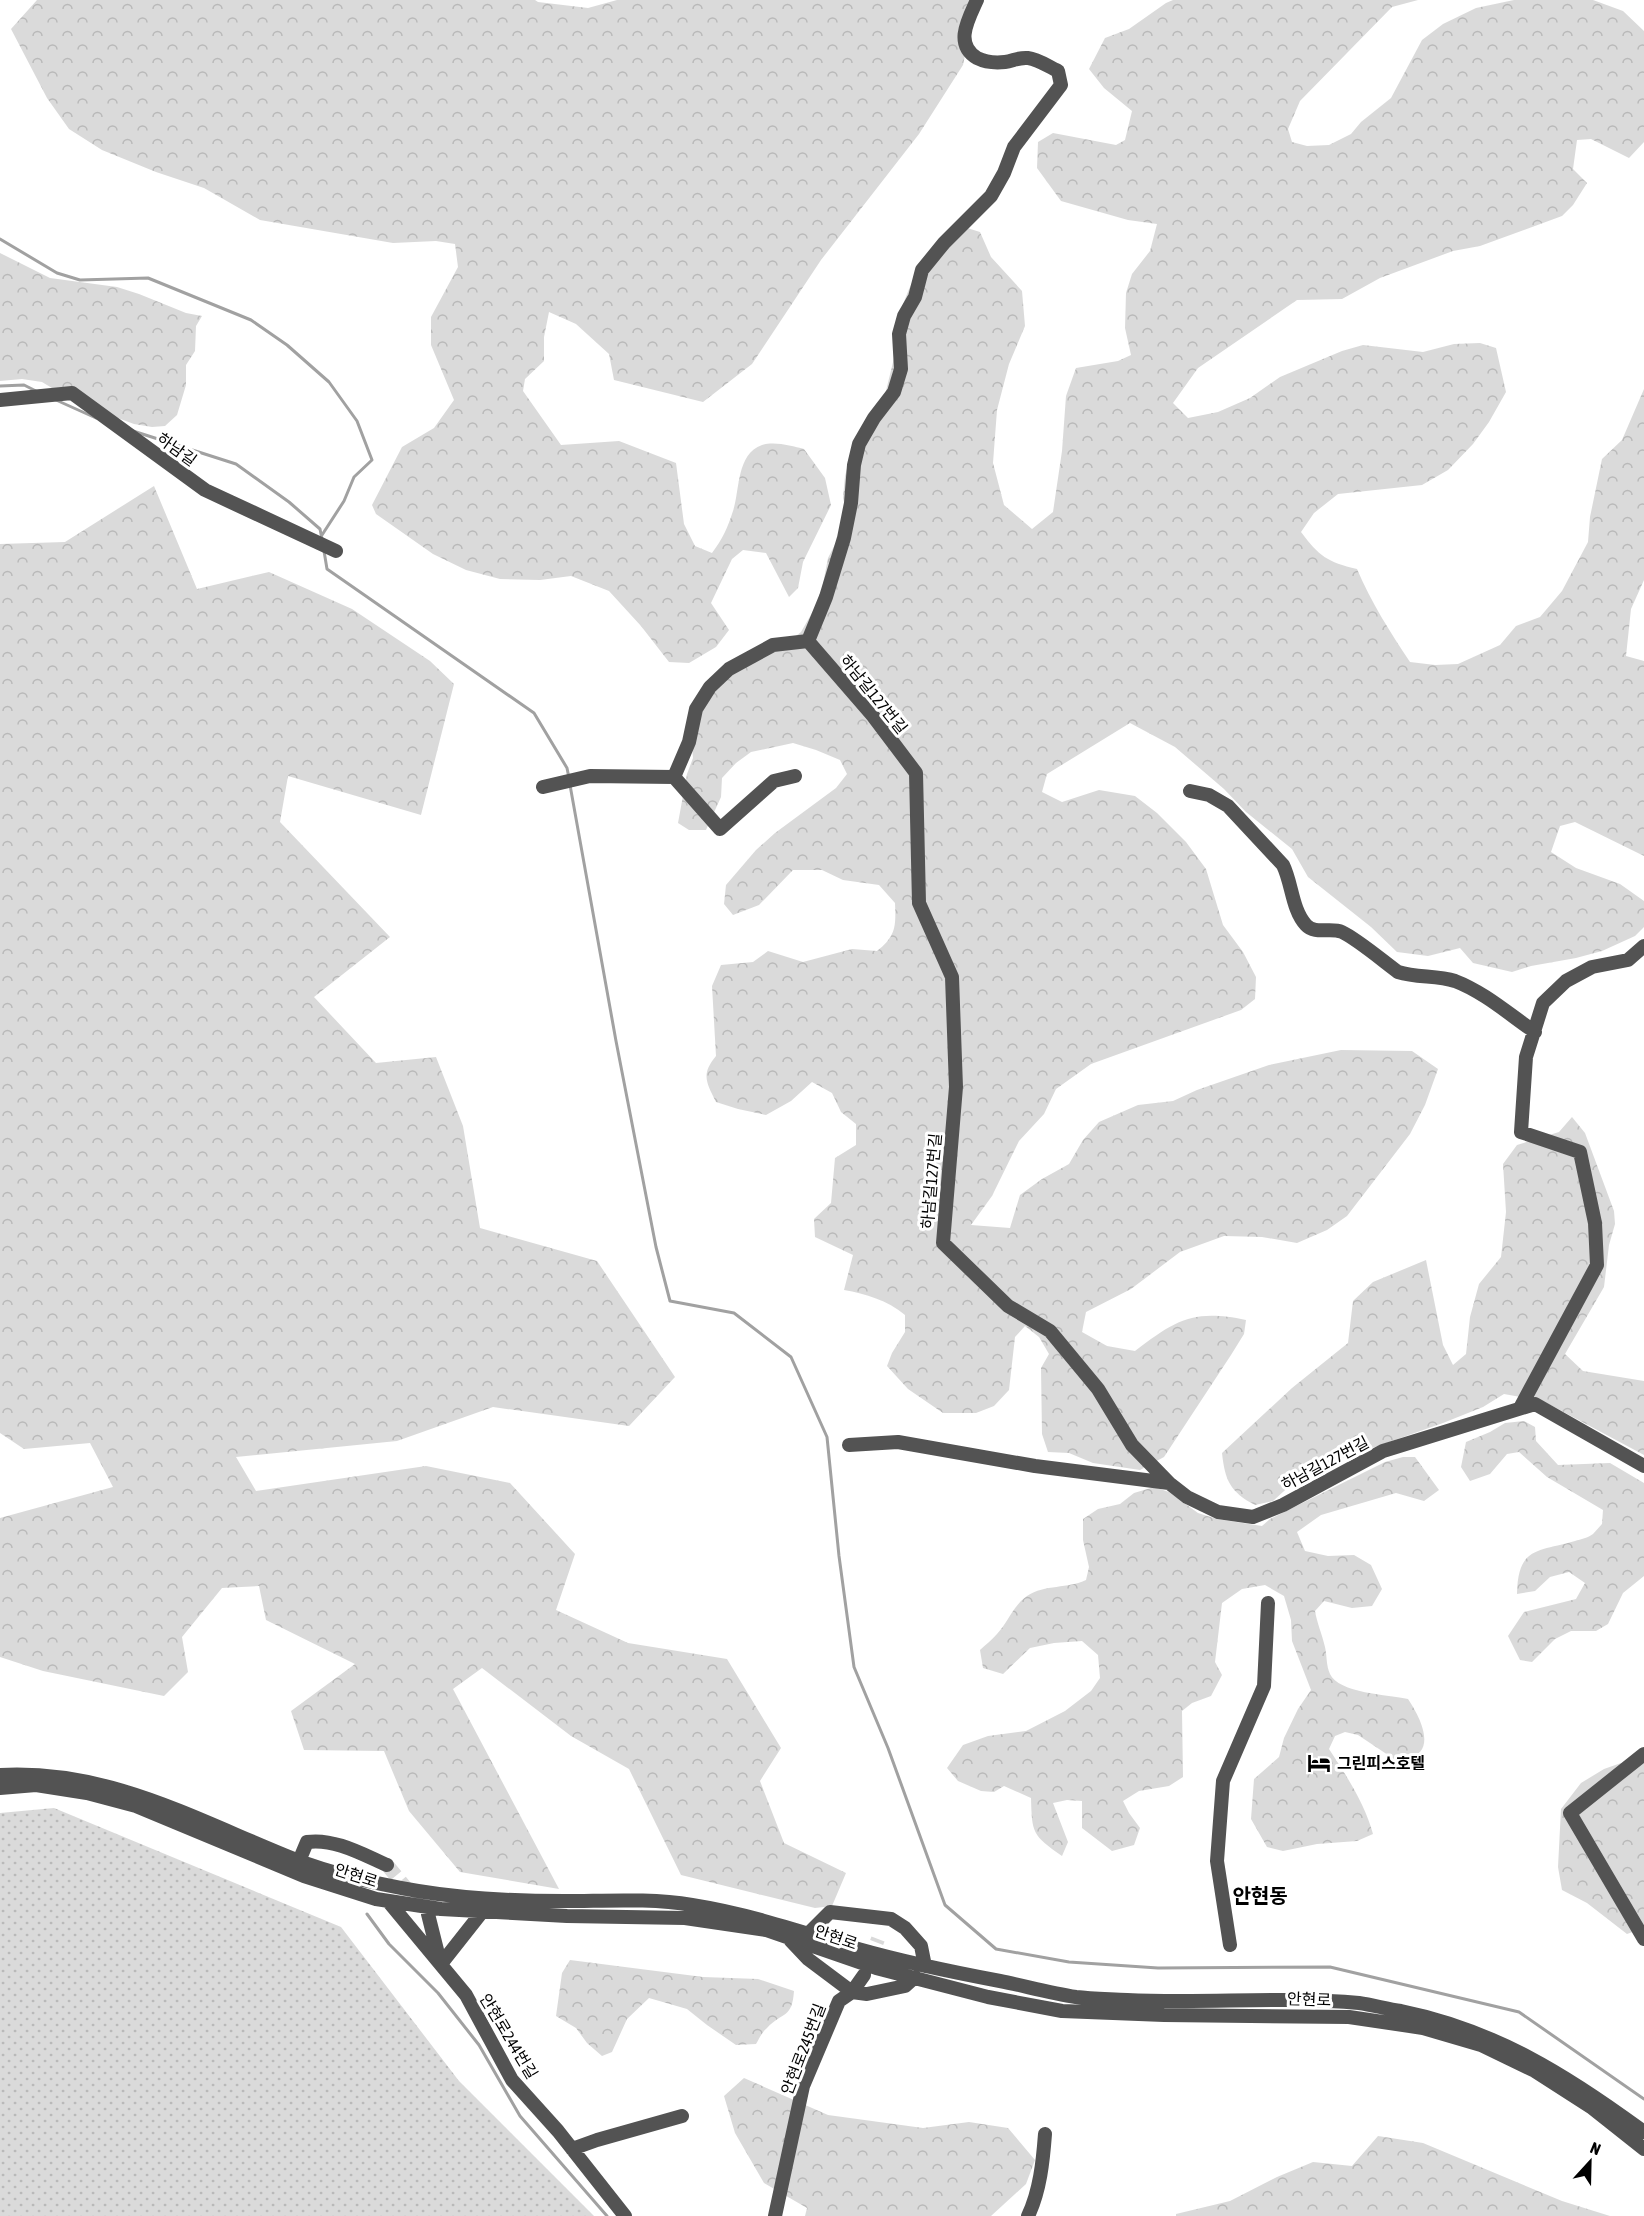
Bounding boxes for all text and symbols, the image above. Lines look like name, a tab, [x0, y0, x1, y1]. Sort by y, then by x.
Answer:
street label: 하남길	[154, 429, 200, 469]
street label: 하남길127번길	[837, 651, 911, 737]
street label: 하남길127번길	[918, 1132, 944, 1230]
street label: 하남길127번길	[1278, 1432, 1372, 1494]
hotel icon: 그린피스호텔	[1306, 1750, 1332, 1776]
place label: 그린피스호텔	[1337, 1754, 1425, 1772]
street label: 안현로	[332, 1860, 380, 1890]
district label: 안현동	[1232, 1884, 1288, 1907]
street label: 안현로	[812, 1921, 860, 1953]
street label: 안현로	[1287, 1989, 1332, 2009]
street label: 안현로244번길	[477, 1990, 541, 2082]
street label: 안현로245번길	[777, 2001, 829, 2097]
north arrow	[1560, 2132, 1620, 2192]
text: N	[1588, 2138, 1603, 2158]

